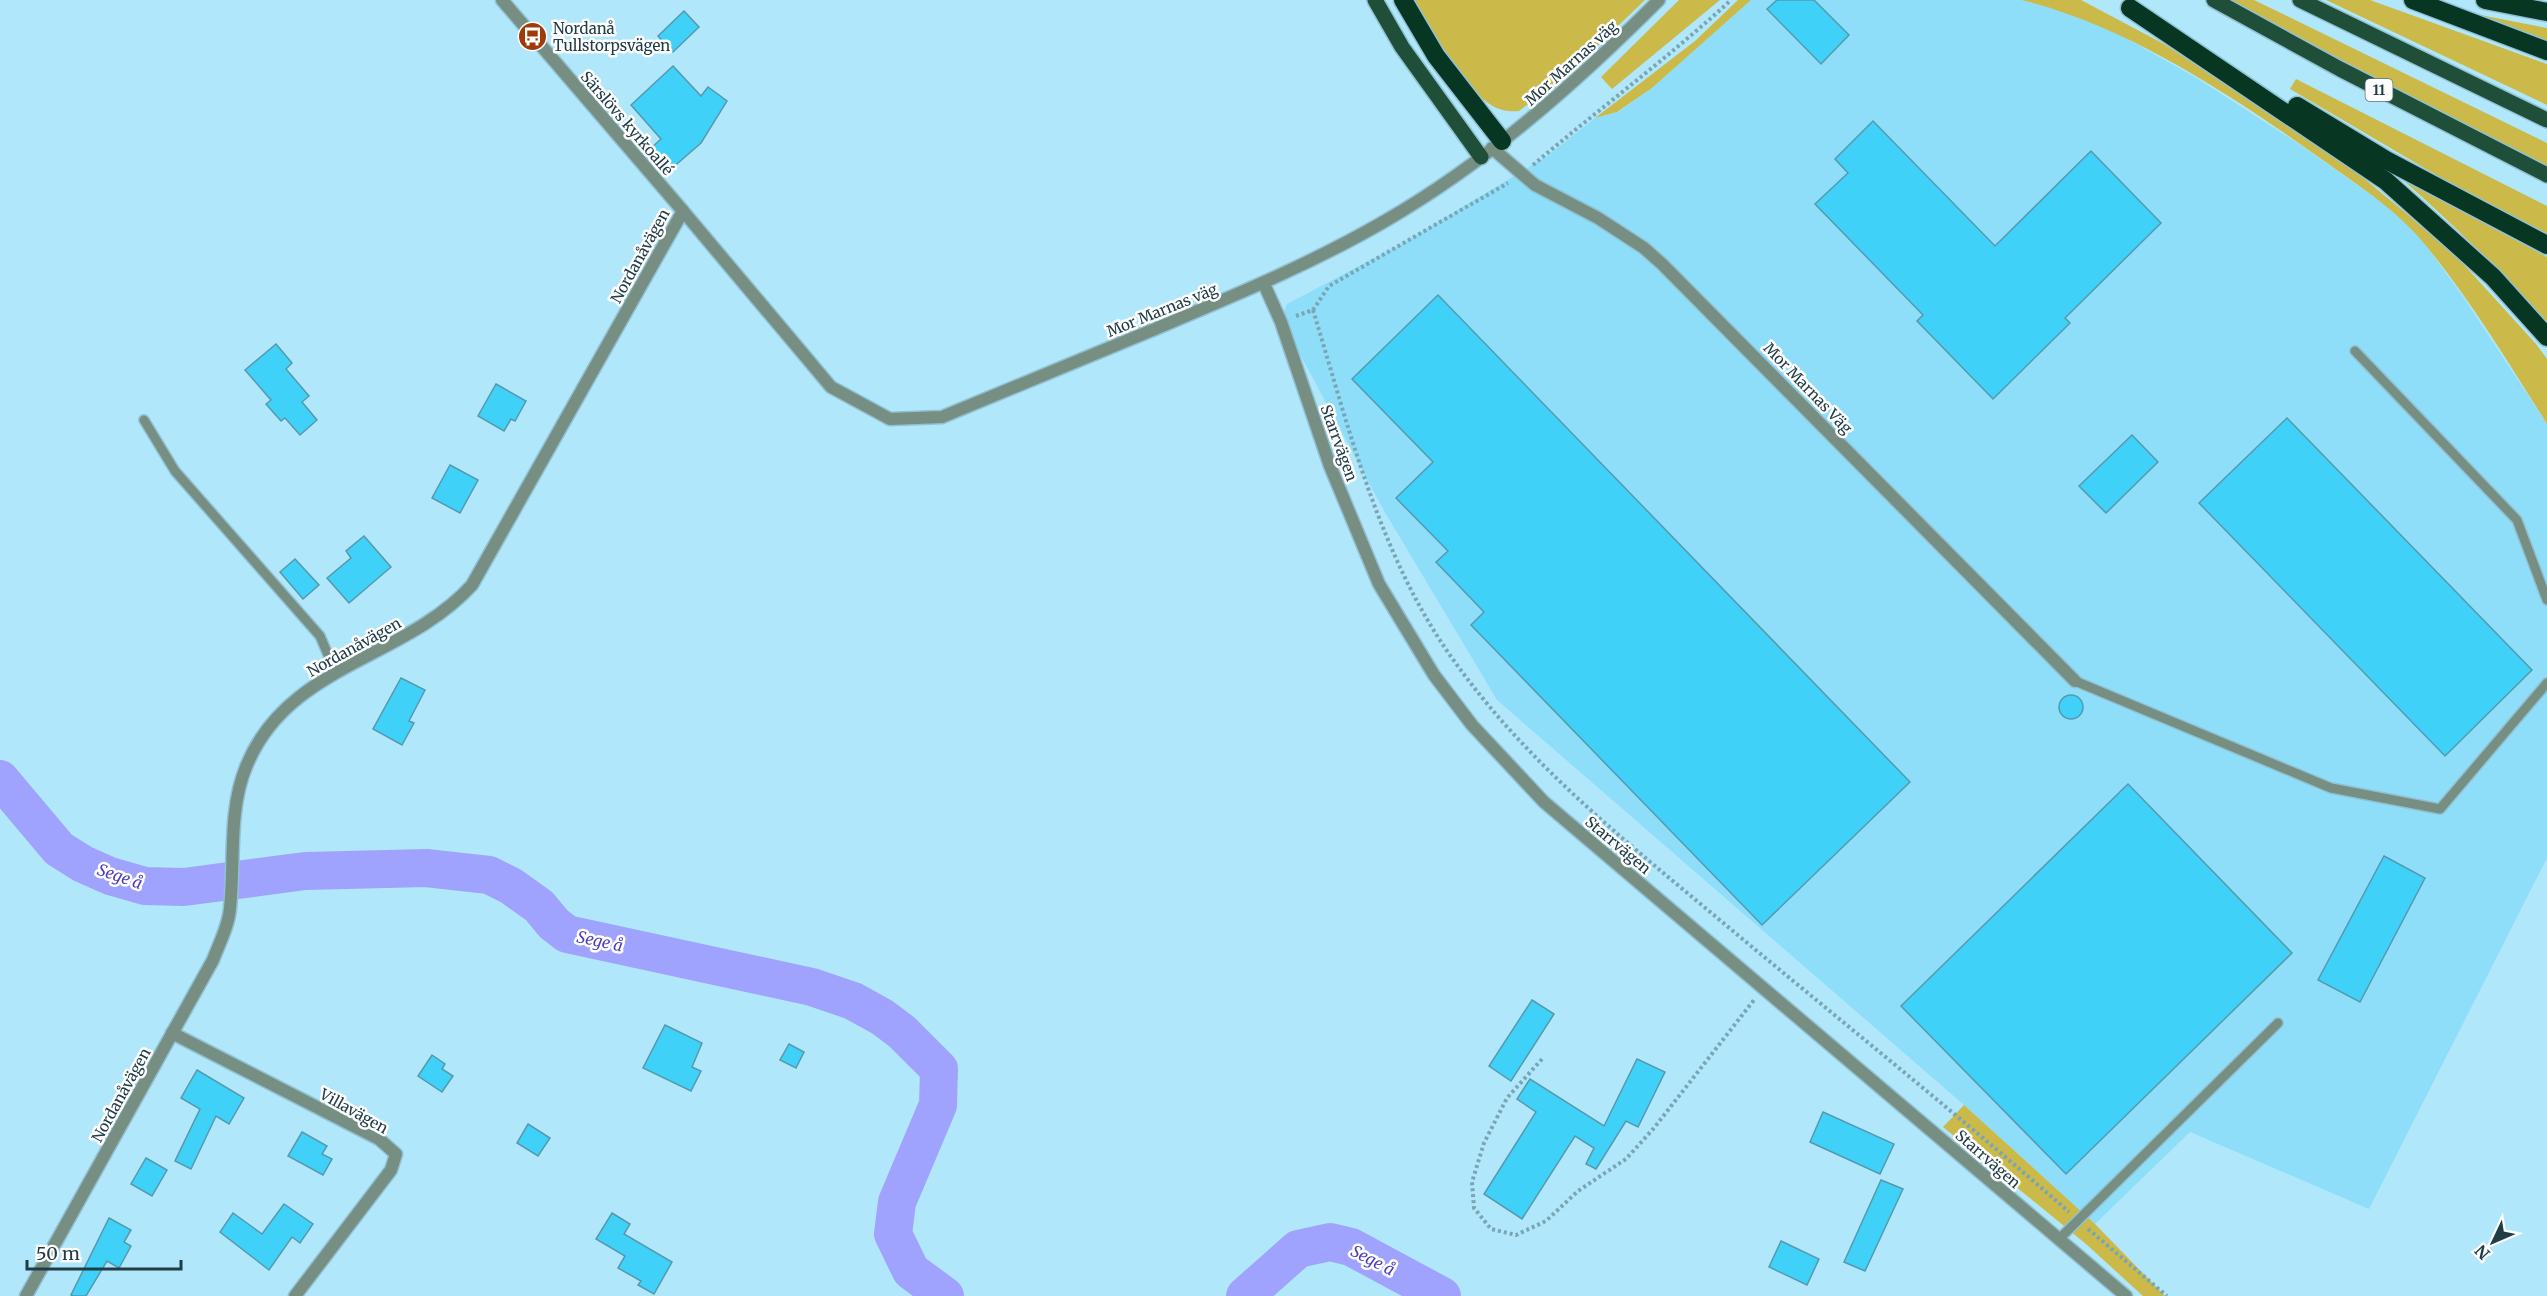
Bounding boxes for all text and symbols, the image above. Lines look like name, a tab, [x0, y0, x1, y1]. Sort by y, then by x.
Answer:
street label: Mor Marnas väg	[1521, 16, 1621, 110]
place label: Nordanå Tullstorpsvägen	[553, 19, 670, 55]
bus stop icon: Nordanå Tullstorpsvägen	[516, 21, 548, 53]
street label: Särslövs kyrkoallé	[577, 67, 677, 179]
road number: 11	[2366, 79, 2392, 101]
street label: Nordanåvägen	[606, 206, 674, 306]
street label: Mor Marnas väg	[1104, 279, 1220, 341]
street label: Mor Marnas Väg	[1760, 339, 1856, 437]
street label: Starrvägen	[1316, 402, 1362, 484]
street label: Nordanåvägen	[304, 613, 404, 681]
street label: Starrvägen	[1581, 812, 1655, 878]
water label: Sege å	[95, 859, 145, 893]
water label: Sege å	[575, 926, 625, 956]
street label: Nordanåvägen	[87, 1045, 155, 1145]
street label: Villavägen	[316, 1084, 391, 1138]
street label: Starrvägen	[1952, 1126, 2024, 1192]
north arrow	[2463, 1212, 2523, 1272]
scale bar	[27, 1233, 182, 1271]
water label: Sege å	[1348, 1241, 1398, 1279]
text: N	[2470, 1241, 2494, 1264]
text: 50 m	[36, 1242, 80, 1265]

